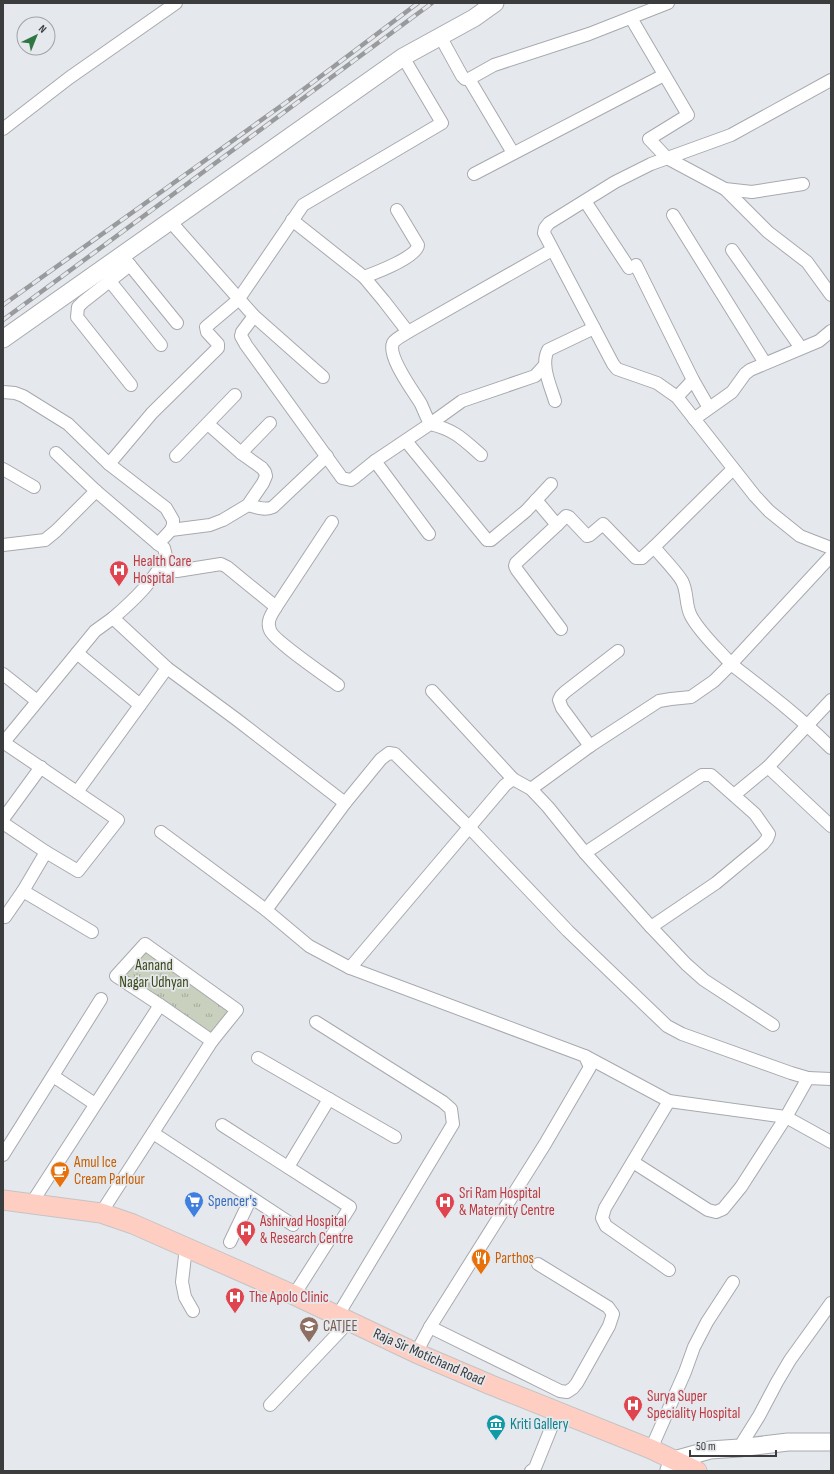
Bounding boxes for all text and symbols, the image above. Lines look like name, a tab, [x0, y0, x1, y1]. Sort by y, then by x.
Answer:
north arrow	[16, 16, 56, 56]
text: N	[36, 22, 49, 36]
place label: Health Care Hospital	[133, 552, 192, 588]
hospital icon: Health Care Hospital	[108, 559, 130, 587]
park label: Aanand Nagar Udhyan	[119, 956, 189, 992]
place label: Amul Ice Cream Parlour	[73, 1153, 146, 1189]
cafe icon: Amul Ice Cream Parlour	[49, 1160, 71, 1188]
place label: Sri Ram Hospital & Maternity Centre	[459, 1184, 555, 1220]
supermarket icon: Spencer's	[183, 1190, 205, 1218]
hospital icon: Sri Ram Hospital & Maternity Centre	[434, 1191, 456, 1219]
place label: Spencer's	[208, 1192, 257, 1211]
place label: Ashirvad Hospital & Research Centre	[259, 1212, 353, 1248]
hospital icon: Ashirvad Hospital & Research Centre	[235, 1219, 257, 1247]
restaurant icon: Parthos	[470, 1247, 492, 1275]
place label: Parthos	[495, 1249, 534, 1268]
hospital icon: The Apolo Clinic	[224, 1286, 246, 1314]
place label: The Apolo Clinic	[249, 1288, 329, 1307]
school or university icon: CATJEE	[298, 1315, 320, 1343]
place label: CATJEE	[323, 1317, 358, 1336]
street label: Raja Sir Motichand Road	[370, 1324, 488, 1390]
place label: Surya Super Speciality Hospital	[647, 1387, 740, 1423]
hospital icon: Surya Super Speciality Hospital	[622, 1394, 644, 1422]
museum icon: Kriti Gallery	[485, 1413, 507, 1441]
place label: Kriti Gallery	[510, 1415, 569, 1434]
scale bar	[690, 1432, 776, 1458]
text: 50 m	[696, 1439, 716, 1454]

